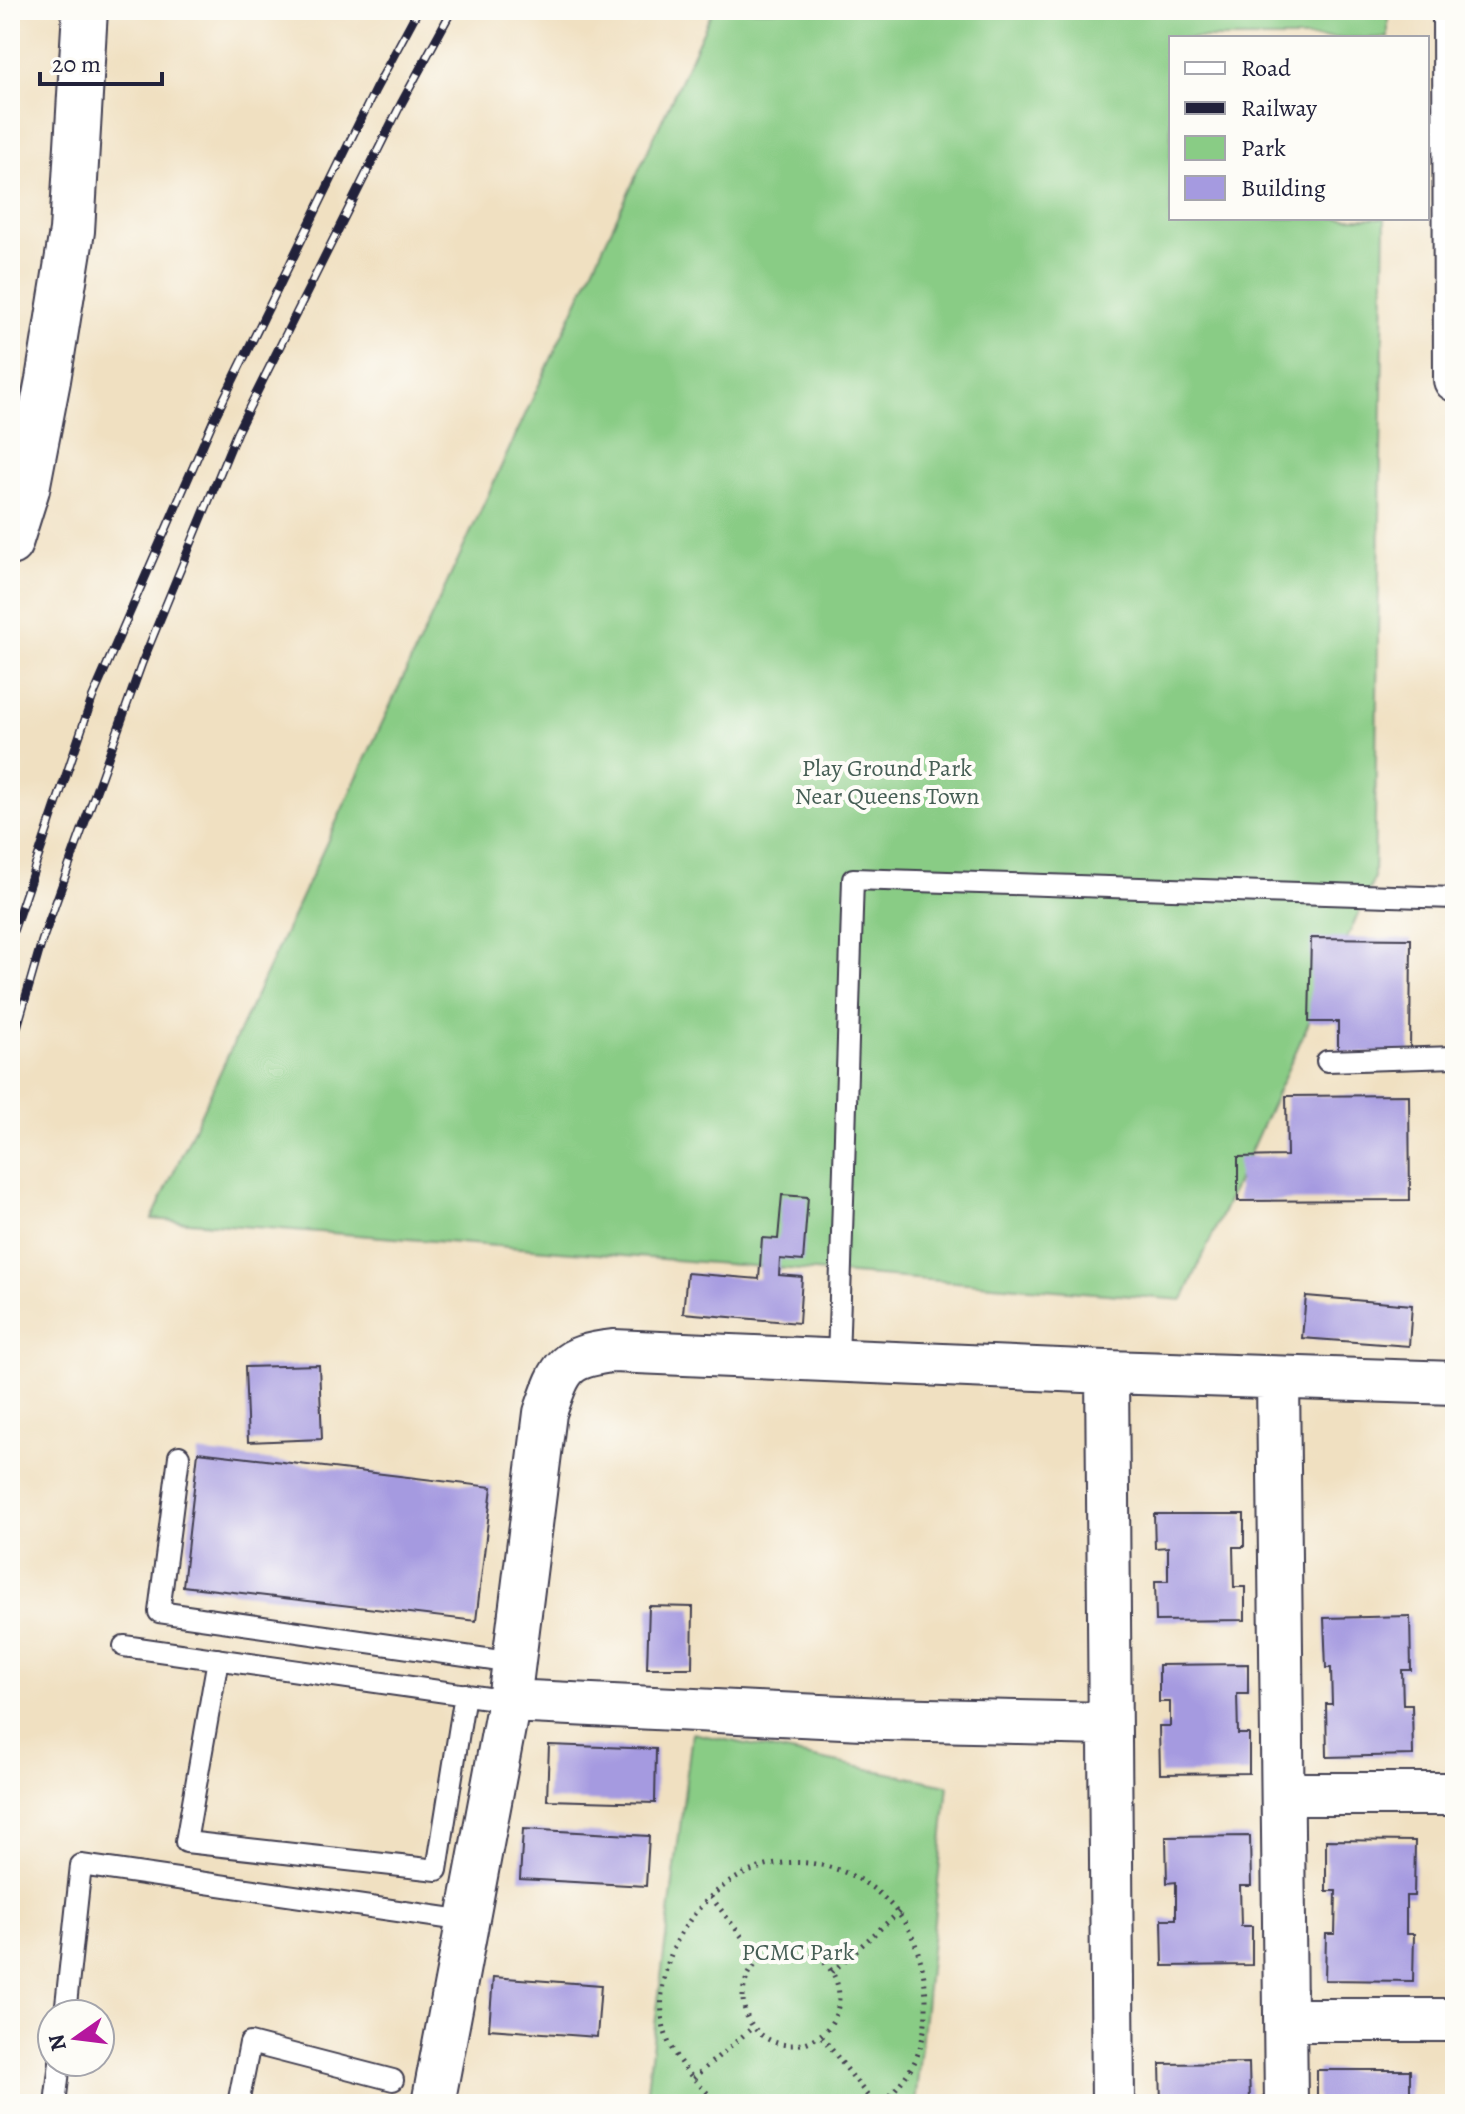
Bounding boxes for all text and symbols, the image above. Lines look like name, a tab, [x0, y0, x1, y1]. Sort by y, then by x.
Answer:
scale bar	[40, 36, 162, 86]
legend	[1169, 36, 1429, 220]
text: 20 m	[52, 48, 101, 80]
text: Road	[1241, 52, 1291, 84]
text: Railway	[1241, 92, 1317, 124]
text: Park	[1241, 132, 1286, 164]
text: Building	[1241, 172, 1326, 204]
park label: Play Ground Park Near Queens Town	[795, 752, 979, 812]
park label: PCMC Park	[741, 1936, 855, 1968]
north arrow	[36, 1998, 116, 2078]
text: N	[41, 2031, 74, 2054]

